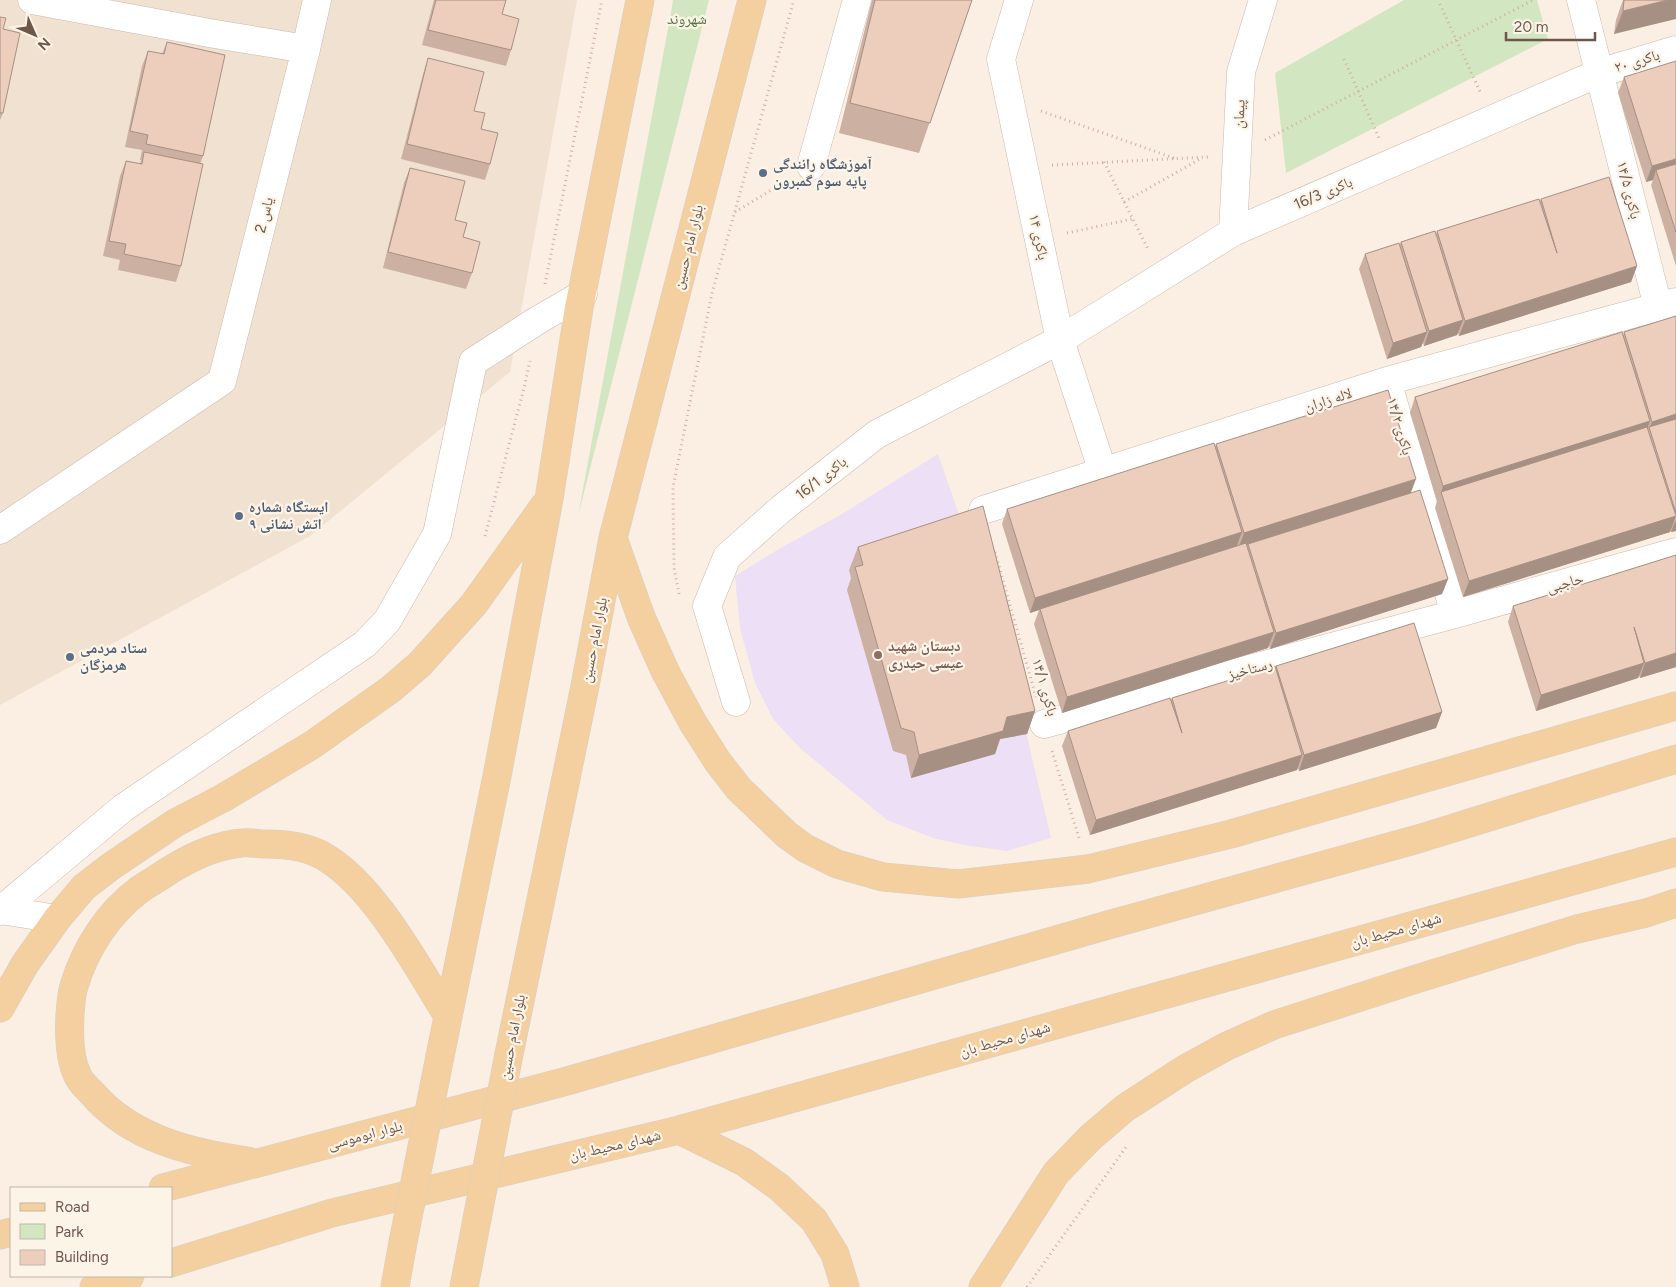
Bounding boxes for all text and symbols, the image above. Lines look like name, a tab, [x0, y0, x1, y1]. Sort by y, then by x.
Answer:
north arrow	[10, 10, 60, 60]
park label: شهروند	[667, 10, 707, 28]
scale bar	[1506, 10, 1595, 42]
text: 20 m	[1514, 18, 1548, 36]
text: N	[34, 34, 54, 54]
street label: باکری ۲۰	[1612, 46, 1662, 77]
street label: پیمان	[1229, 99, 1250, 129]
place label: آموزشگاه رانندگی پایه سوم گمبرون	[773, 155, 873, 191]
street label: باکری ۱۴/۵	[1612, 159, 1645, 221]
marker: آموزشگاه رانندگی پایه سوم گمبرون	[757, 167, 769, 179]
street label: باکری 16/3	[1291, 173, 1355, 214]
street label: یاس 2	[251, 195, 278, 235]
street label: بلوار امام حسین	[669, 203, 708, 292]
street label: باکری ۱۴	[1024, 212, 1053, 262]
street label: لاله زاران	[1302, 384, 1354, 417]
street label: باکری ۱۴/۲	[1382, 395, 1417, 457]
street label: باکری 16/1	[792, 452, 851, 504]
place label: ایستگاه شماره ۹ اتش نشانی	[249, 498, 329, 533]
marker: ایستگاه شماره ۹ اتش نشانی	[233, 510, 245, 522]
street label: حاجبی	[1544, 569, 1586, 598]
street label: بلوار امام حسین	[577, 596, 612, 685]
place label: دبستان شهید عیسی حیدری	[888, 637, 963, 672]
place label: ستاد مردمی هرمزگان	[80, 639, 147, 674]
marker: دبستان شهید عیسی حیدری	[872, 649, 884, 661]
marker: ستاد مردمی هرمزگان	[64, 651, 76, 663]
street label: رستاخیز	[1225, 654, 1275, 684]
street label: باکری ۱۴/۱	[1027, 656, 1062, 718]
street label: شهدای محیط بان	[1349, 908, 1444, 953]
street label: بلوار امام حسین	[495, 993, 530, 1082]
street label: شهدای محیط بان	[958, 1017, 1053, 1062]
street label: بلوار ابوموسی	[326, 1116, 405, 1155]
street label: شهدای محیط بان	[567, 1126, 663, 1165]
legend	[10, 1187, 172, 1277]
text: Road	[55, 1198, 90, 1216]
text: Park	[55, 1223, 84, 1241]
text: Building	[55, 1248, 109, 1266]

